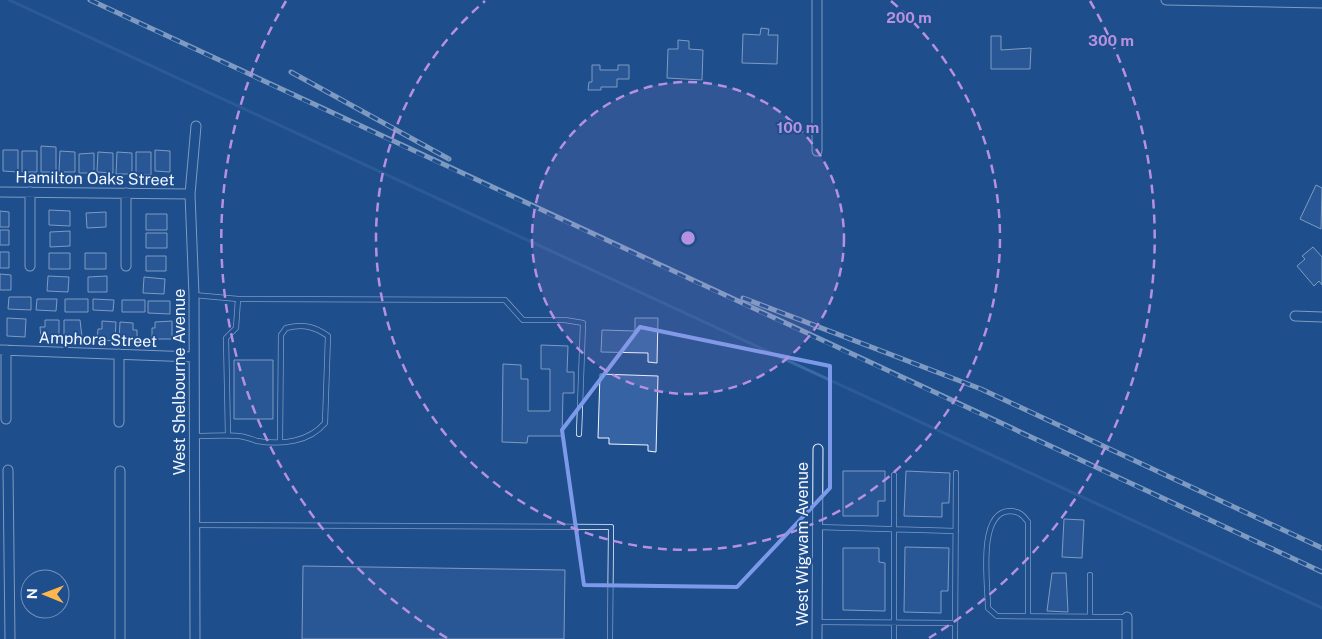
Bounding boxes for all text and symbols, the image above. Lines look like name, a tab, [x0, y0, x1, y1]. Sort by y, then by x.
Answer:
text: 200 m	[886, 9, 932, 26]
text: 300 m	[1088, 32, 1134, 49]
text: 100 m	[777, 119, 819, 136]
street label: Hamilton Oaks Street	[15, 168, 175, 189]
centre of rings	[679, 229, 697, 247]
street label: West Shelbourne Avenue	[170, 289, 189, 475]
street label: Amphora Street	[38, 328, 157, 351]
street label: West Wigwam Avenue	[793, 462, 812, 626]
north arrow	[20, 569, 70, 619]
text: N	[24, 588, 40, 599]

